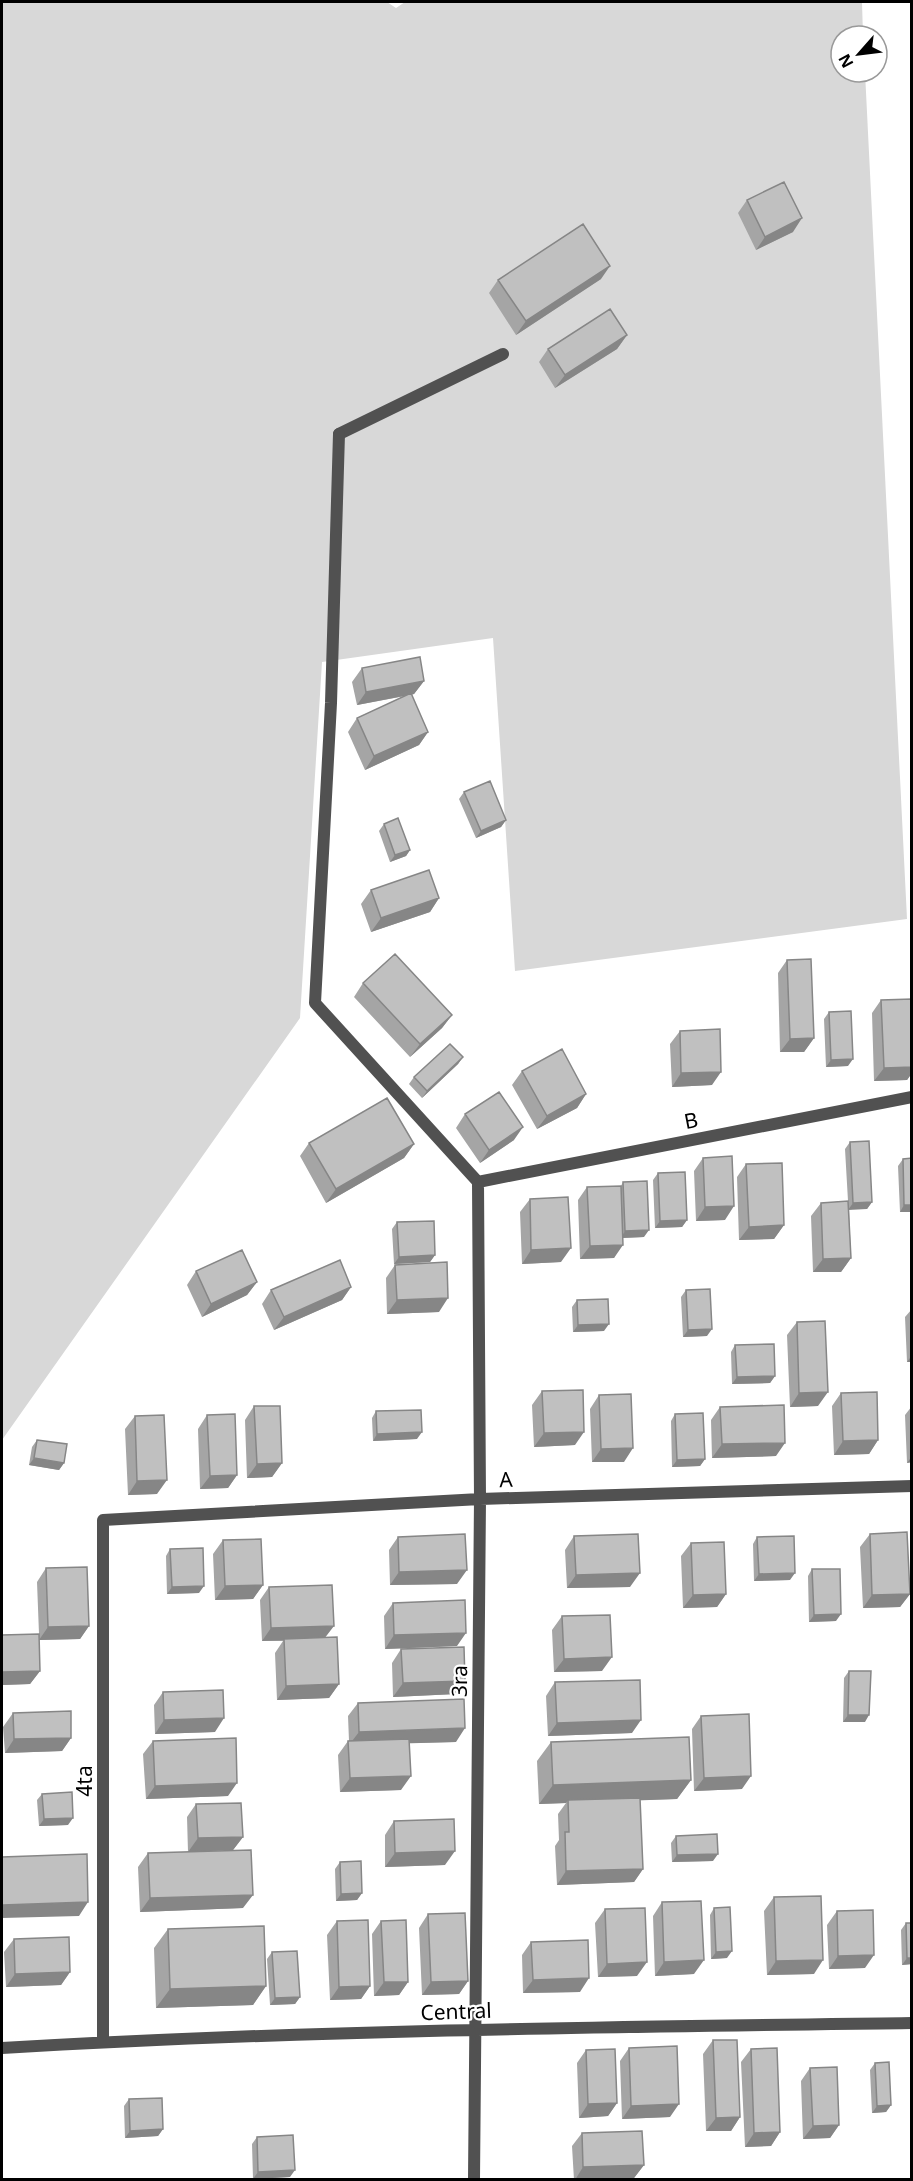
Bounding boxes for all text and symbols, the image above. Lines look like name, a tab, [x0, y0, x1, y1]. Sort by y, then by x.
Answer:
north arrow	[829, 24, 889, 84]
text: N	[833, 50, 859, 72]
street label: B	[682, 1105, 700, 1135]
street label: A	[499, 1465, 514, 1493]
street label: 3ra	[445, 1665, 473, 1697]
street label: 4ta	[70, 1765, 98, 1797]
street label: Central	[420, 1996, 492, 2026]

